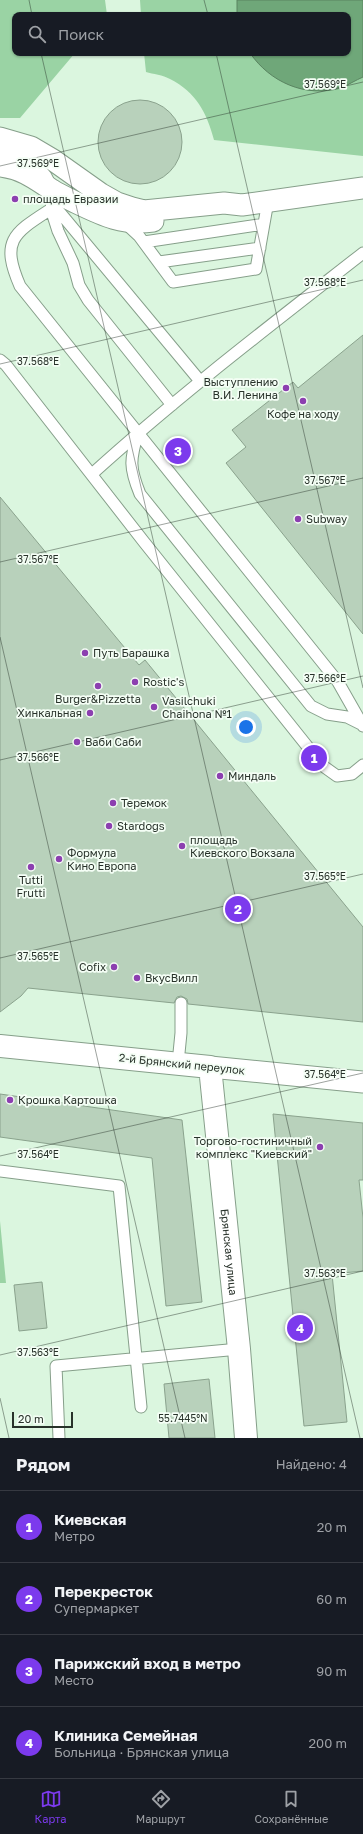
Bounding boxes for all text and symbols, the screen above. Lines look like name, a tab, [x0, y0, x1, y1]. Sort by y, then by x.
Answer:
search box	[12, 12, 351, 56]
icon: search	[26, 23, 48, 45]
text: Поиск	[58, 25, 104, 43]
text: 37.569°E	[304, 78, 346, 90]
text: 37.569°E	[17, 157, 59, 169]
place label: площадь Евразии	[23, 192, 118, 205]
marker: площадь Евразии	[10, 194, 20, 204]
text: 37.568°E	[304, 276, 346, 288]
text: 37.568°E	[17, 355, 59, 367]
place label: Выступлению В.И. Ленина	[203, 375, 278, 401]
marker: Выступлению В.И. Ленина	[281, 383, 291, 393]
marker: Кофе на ходу	[298, 396, 308, 406]
place label: Кофе на ходу	[267, 407, 339, 420]
pin: 3	[165, 436, 191, 466]
text: 37.567°E	[304, 474, 346, 486]
place label: Subway	[306, 512, 347, 525]
marker: Subway	[293, 514, 303, 524]
text: 37.567°E	[17, 553, 59, 565]
place label: Путь Барашка	[93, 646, 169, 659]
marker: Путь Барашка	[80, 648, 90, 658]
text: 37.566°E	[304, 672, 346, 684]
place label: Rostic's	[143, 675, 184, 688]
marker: Rostic's	[130, 677, 140, 687]
marker: Burger&Pizzetta	[93, 681, 103, 691]
place label: Burger&Pizzetta	[55, 692, 141, 705]
place label: Vasilchuki Chaihona №1	[162, 694, 232, 720]
marker: Vasilchuki Chaihona №1	[149, 702, 159, 712]
place label: Хинкальная	[17, 706, 82, 719]
marker: Хинкальная	[85, 708, 95, 718]
your location	[236, 717, 256, 737]
place label: Ваби Саби	[85, 735, 142, 748]
marker: Ваби Саби	[72, 737, 82, 747]
pin: 1	[301, 743, 327, 773]
text: 37.566°E	[17, 751, 59, 763]
place label: Миндаль	[228, 769, 276, 782]
marker: Миндаль	[215, 771, 225, 781]
place label: Теремок	[121, 796, 168, 809]
marker: Теремок	[108, 798, 118, 808]
place label: Stardogs	[117, 819, 165, 832]
marker: Stardogs	[104, 821, 114, 831]
place label: площадь Киевского Вокзала	[190, 833, 295, 859]
marker: площадь Киевского Вокзала	[177, 841, 187, 851]
place label: Формула Кино Европа	[67, 846, 137, 872]
marker: Формула Кино Европа	[54, 854, 64, 864]
marker: Tutti Frutti	[26, 862, 36, 872]
text: 37.565°E	[304, 870, 346, 882]
place label: Tutti Frutti	[16, 873, 46, 899]
pin: 2	[225, 894, 251, 924]
text: 37.565°E	[17, 950, 59, 962]
place label: Cofix	[79, 960, 106, 973]
marker: Cofix	[109, 962, 119, 972]
place label: ВкусВилл	[145, 971, 198, 984]
marker: ВкусВилл	[132, 973, 142, 983]
street label: 2-й Брянский переулок	[118, 1050, 246, 1077]
text: 37.564°E	[304, 1068, 346, 1080]
place label: Крошка Картошка	[18, 1093, 117, 1106]
marker: Крошка Картошка	[5, 1095, 15, 1105]
place label: Торгово-гостиничный комплекс "Киевский"	[194, 1134, 312, 1160]
marker: Торгово-гостиничный комплекс "Киевский"	[315, 1142, 325, 1152]
text: 37.564°E	[17, 1148, 59, 1160]
street label: Брянская улица	[219, 1208, 240, 1296]
text: 37.563°E	[304, 1267, 346, 1279]
pin: 4	[287, 1313, 313, 1343]
text: 37.563°E	[17, 1346, 59, 1358]
scale bar	[12, 1410, 73, 1429]
text: 20 m	[18, 1412, 44, 1425]
text: 55.7445°N	[158, 1412, 208, 1424]
text: Рядом	[16, 1454, 70, 1475]
text: Найдено: 4	[276, 1456, 347, 1472]
text: Киевская	[54, 1510, 126, 1528]
text: 1	[26, 1519, 32, 1535]
text: 20 m	[317, 1519, 347, 1535]
text: Метро	[54, 1528, 95, 1544]
text: Перекресток	[54, 1582, 153, 1600]
text: 2	[25, 1591, 33, 1607]
text: 60 m	[316, 1591, 347, 1607]
text: Супермаркет	[54, 1600, 139, 1616]
text: Парижский вход в метро	[54, 1654, 241, 1672]
text: 3	[25, 1663, 33, 1679]
text: 90 m	[316, 1663, 347, 1679]
text: Место	[54, 1672, 94, 1688]
text: Клиника Семейная	[54, 1726, 198, 1744]
text: 4	[25, 1735, 33, 1751]
text: 200 m	[309, 1735, 347, 1751]
text: Больница · Брянская улица	[54, 1744, 229, 1760]
tab: Карта	[35, 1788, 66, 1825]
tab: Маршрут	[136, 1788, 185, 1825]
tab: Сохранённые	[255, 1788, 328, 1825]

